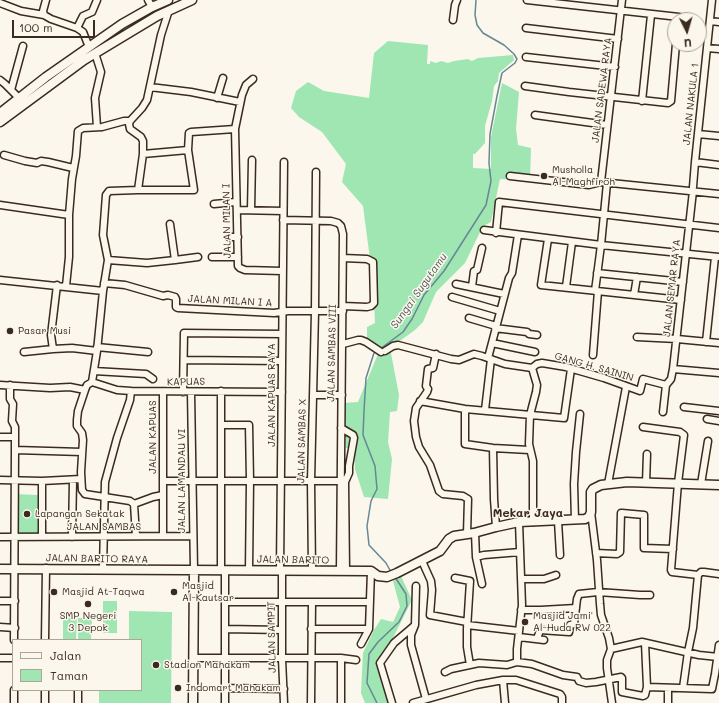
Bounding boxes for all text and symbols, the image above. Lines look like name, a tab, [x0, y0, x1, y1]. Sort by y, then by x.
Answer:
scale bar	[14, 12, 97, 38]
north arrow	[667, 12, 707, 52]
text: 100 m	[19, 19, 53, 35]
text: U	[683, 36, 693, 51]
street label: JALAN SADEWA RAYA	[590, 37, 614, 143]
street label: JALAN NAKULA 1	[681, 63, 701, 145]
place label: Musholla Al-Maghfiroh	[552, 164, 615, 188]
marker: Musholla Al-Maghfiroh	[539, 171, 549, 181]
street label: JALAN MILAN I	[220, 184, 234, 258]
street label: JALAN SEMAR RAYA	[661, 239, 683, 337]
water label: Sungai Sugutamu	[388, 251, 450, 331]
street label: JALAN MILAN I A	[187, 293, 273, 309]
street label: JALAN SAMBAS VIII	[325, 304, 339, 402]
place label: Pasar Musi	[18, 325, 71, 337]
marker: Pasar Musi	[5, 326, 15, 336]
street label: JALAN KAPUAS RAYA	[266, 343, 278, 447]
street label: GANG H. SAININ	[553, 350, 635, 384]
street label: KAPUAS	[167, 376, 205, 388]
street label: JALAN SAMBAS X	[295, 399, 309, 483]
street label: JALAN KAPUAS	[147, 400, 159, 474]
street label: JALAN LAMANDAU VI	[176, 429, 188, 533]
district label: Mekar Jaya	[493, 506, 563, 520]
place label: Lapangan Sekatak	[35, 508, 124, 520]
marker: Lapangan Sekatak	[22, 509, 32, 519]
street label: JALAN SAMBAS	[67, 521, 141, 533]
street label: JALAN BARITO RAYA	[46, 552, 148, 566]
street label: JALAN BARITO	[257, 553, 329, 567]
place label: Masjid Al-Kautsar	[182, 580, 234, 604]
place label: Masjid At-Taqwa	[62, 586, 145, 598]
marker: Masjid At-Taqwa	[49, 587, 59, 597]
marker: Masjid Al-Kautsar	[169, 587, 179, 597]
marker: SMP Negeri 3 Depok	[83, 599, 93, 609]
street label: JALAN SAMPIT	[265, 601, 279, 673]
place label: SMP Negeri 3 Depok	[60, 610, 116, 634]
place label: Masjid Jami' Al-Huda RW 022	[533, 610, 611, 634]
marker: Masjid Jami' Al-Huda RW 022	[520, 617, 530, 627]
legend	[12, 639, 142, 691]
text: Jalan	[50, 647, 81, 663]
place label: Stadion Mahakam	[164, 659, 250, 671]
marker: Stadion Mahakam	[151, 660, 161, 670]
text: Taman	[50, 667, 88, 683]
place label: Indomart Mahakam	[186, 682, 281, 694]
marker: Indomart Mahakam	[173, 683, 183, 693]

